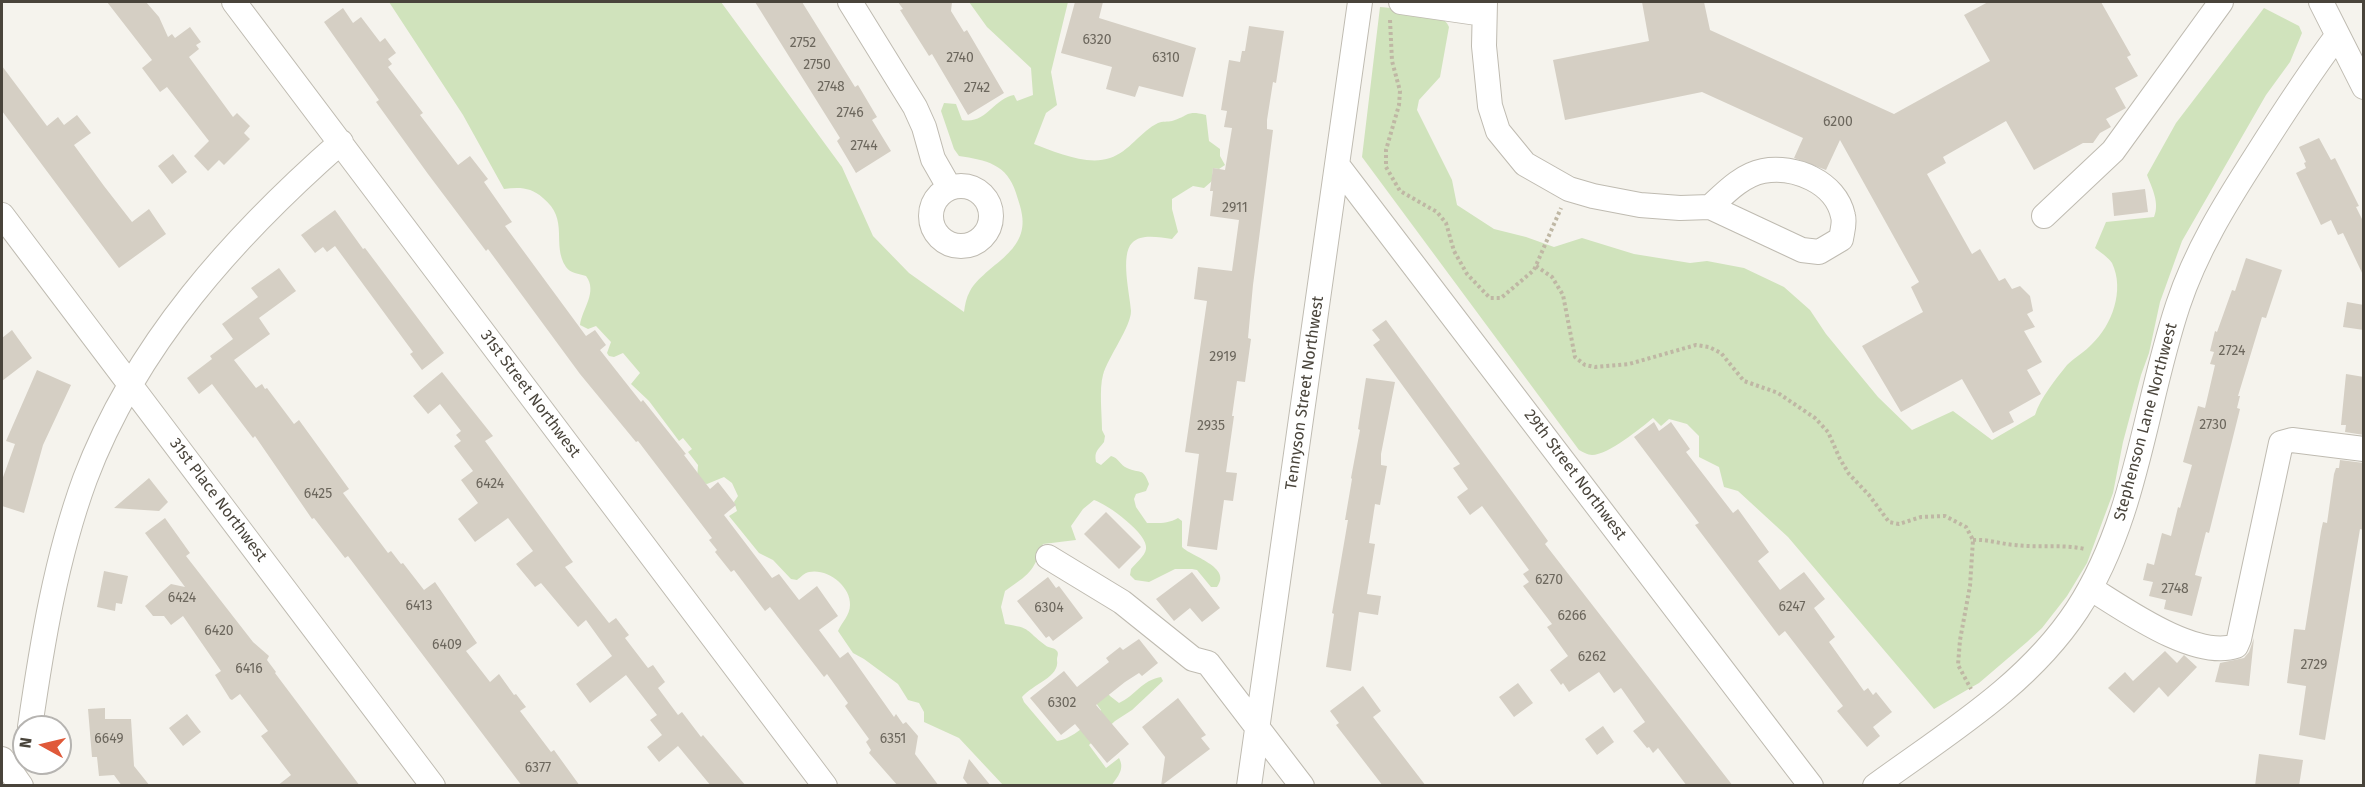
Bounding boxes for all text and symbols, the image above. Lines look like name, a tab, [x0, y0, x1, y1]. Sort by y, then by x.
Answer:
house number: 6320	[1083, 32, 1111, 48]
house number: 2752	[790, 35, 816, 51]
house number: 2740	[946, 50, 974, 66]
house number: 6310	[1152, 50, 1180, 66]
house number: 2750	[803, 57, 831, 73]
house number: 2748	[817, 79, 845, 95]
house number: 2742	[964, 80, 990, 96]
house number: 2746	[836, 105, 864, 121]
house number: 6200	[1823, 114, 1853, 130]
house number: 2744	[850, 138, 878, 154]
house number: 2911	[1222, 200, 1248, 216]
street label: Tennyson Street Northwest	[1282, 295, 1328, 491]
street label: Stephenson Lane Northwest	[2110, 321, 2182, 523]
street label: 31st Street Northwest	[476, 326, 584, 462]
house number: 2724	[2219, 343, 2245, 359]
house number: 2919	[1209, 349, 1237, 365]
street label: 29th Street Northwest	[1520, 406, 1630, 544]
house number: 2730	[2199, 417, 2227, 433]
house number: 2935	[1197, 418, 1225, 434]
street label: 31st Place Northwest	[165, 434, 271, 566]
house number: 6424	[476, 476, 504, 492]
house number: 6425	[304, 486, 332, 502]
house number: 6270	[1535, 572, 1563, 588]
house number: 2748	[2161, 581, 2189, 597]
house number: 6424	[168, 590, 196, 606]
house number: 6413	[405, 598, 433, 614]
house number: 6247	[1778, 599, 1806, 615]
house number: 6304	[1034, 600, 1064, 616]
house number: 6266	[1557, 608, 1587, 624]
house number: 6420	[204, 623, 234, 639]
house number: 6409	[432, 637, 462, 653]
house number: 6262	[1578, 649, 1606, 665]
house number: 2729	[2301, 657, 2327, 673]
house number: 6416	[235, 661, 263, 677]
house number: 6302	[1048, 695, 1076, 711]
north arrow	[12, 715, 72, 775]
house number: 6649	[94, 731, 124, 747]
house number: 6351	[880, 731, 906, 747]
text: N	[16, 736, 36, 749]
house number: 6377	[525, 760, 551, 776]

